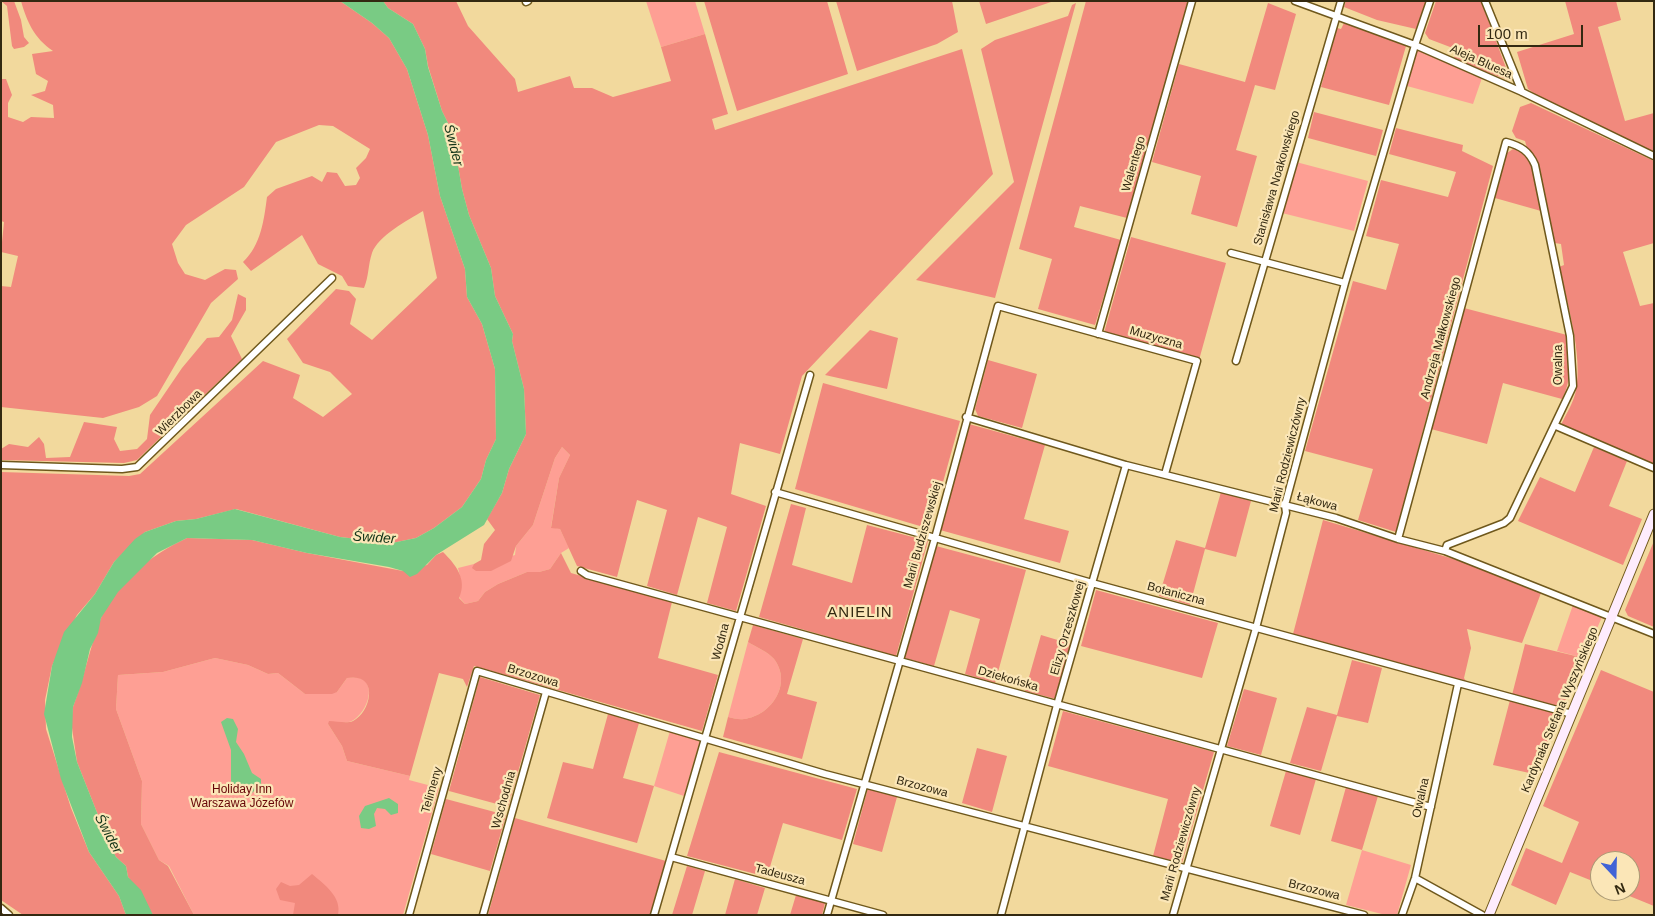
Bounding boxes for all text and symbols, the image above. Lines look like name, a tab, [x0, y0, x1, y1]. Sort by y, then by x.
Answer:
scale bar	[1480, 15, 1585, 47]
text: 100 m	[1486, 25, 1528, 42]
street label: Aleja Bluesa	[1448, 42, 1514, 82]
street label: Stanisława Noakowskiego	[1251, 109, 1303, 247]
water label: Świder	[440, 122, 466, 168]
street label: Walentego	[1119, 135, 1149, 193]
street label: Andrzeja Małkowskiego	[1418, 275, 1464, 401]
street label: Muzyczna	[1128, 324, 1184, 352]
street label: Owalna	[1552, 345, 1566, 385]
street label: Wierzbowa	[153, 387, 205, 439]
street label: Marii Rodziewiczówny	[1267, 396, 1309, 514]
street label: Marii Budziszewskiej	[901, 480, 945, 590]
street label: Łąkowa	[1295, 490, 1339, 514]
water label: Świder	[352, 528, 396, 548]
street label: Elizy Orzeszkowej	[1048, 579, 1088, 677]
street label: Botaniczna	[1145, 579, 1207, 609]
district label: ANIELIN	[826, 604, 894, 622]
street label: Wodna	[709, 622, 733, 662]
street label: Kardynała Stefana Wyszyńskiego	[1518, 625, 1602, 795]
street label: Brzozowa	[506, 661, 560, 691]
street label: Dziekońska	[976, 664, 1040, 694]
street label: Telimeny	[419, 765, 445, 815]
street label: Wschodnia	[489, 769, 519, 831]
street label: Brzozowa	[895, 773, 949, 801]
street label: Owalna	[1409, 777, 1433, 819]
park label: Holiday Inn Warszawa Józefów	[191, 783, 293, 811]
street label: Marii Rodziewiczówny	[1158, 785, 1204, 903]
water label: Świder	[91, 811, 125, 857]
north arrow	[1590, 851, 1640, 901]
street label: Tadeusza	[753, 861, 807, 889]
street label: Brzozowa	[1287, 877, 1341, 903]
text: N	[1612, 880, 1628, 898]

